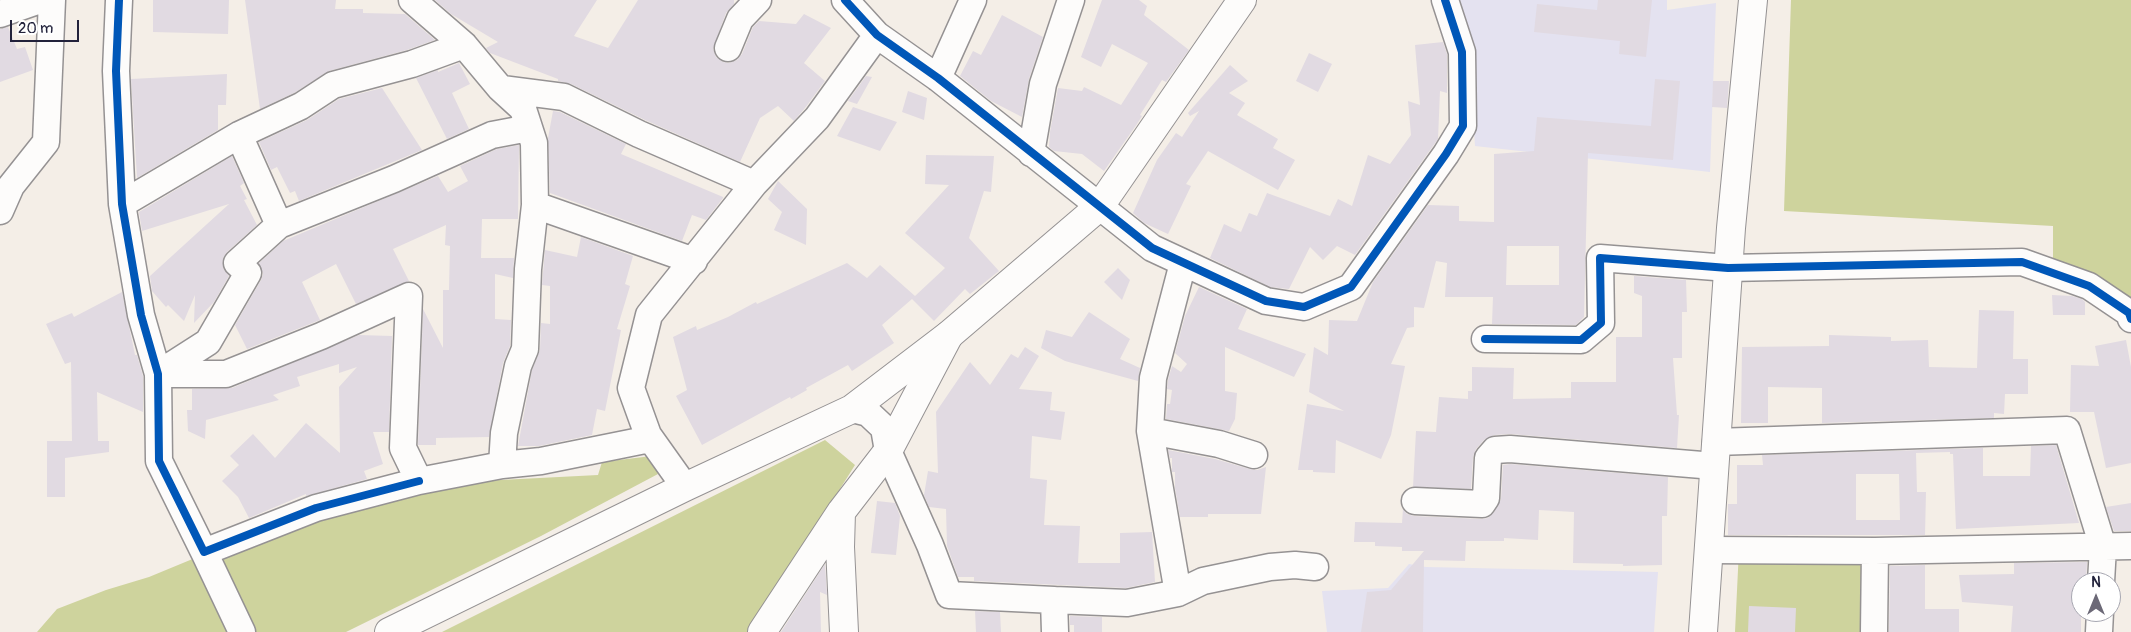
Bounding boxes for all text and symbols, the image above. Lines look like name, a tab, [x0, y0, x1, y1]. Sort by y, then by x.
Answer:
scale bar	[12, 10, 81, 42]
text: 20 m	[18, 19, 53, 38]
north arrow	[2071, 572, 2121, 622]
text: N	[2091, 574, 2101, 591]

